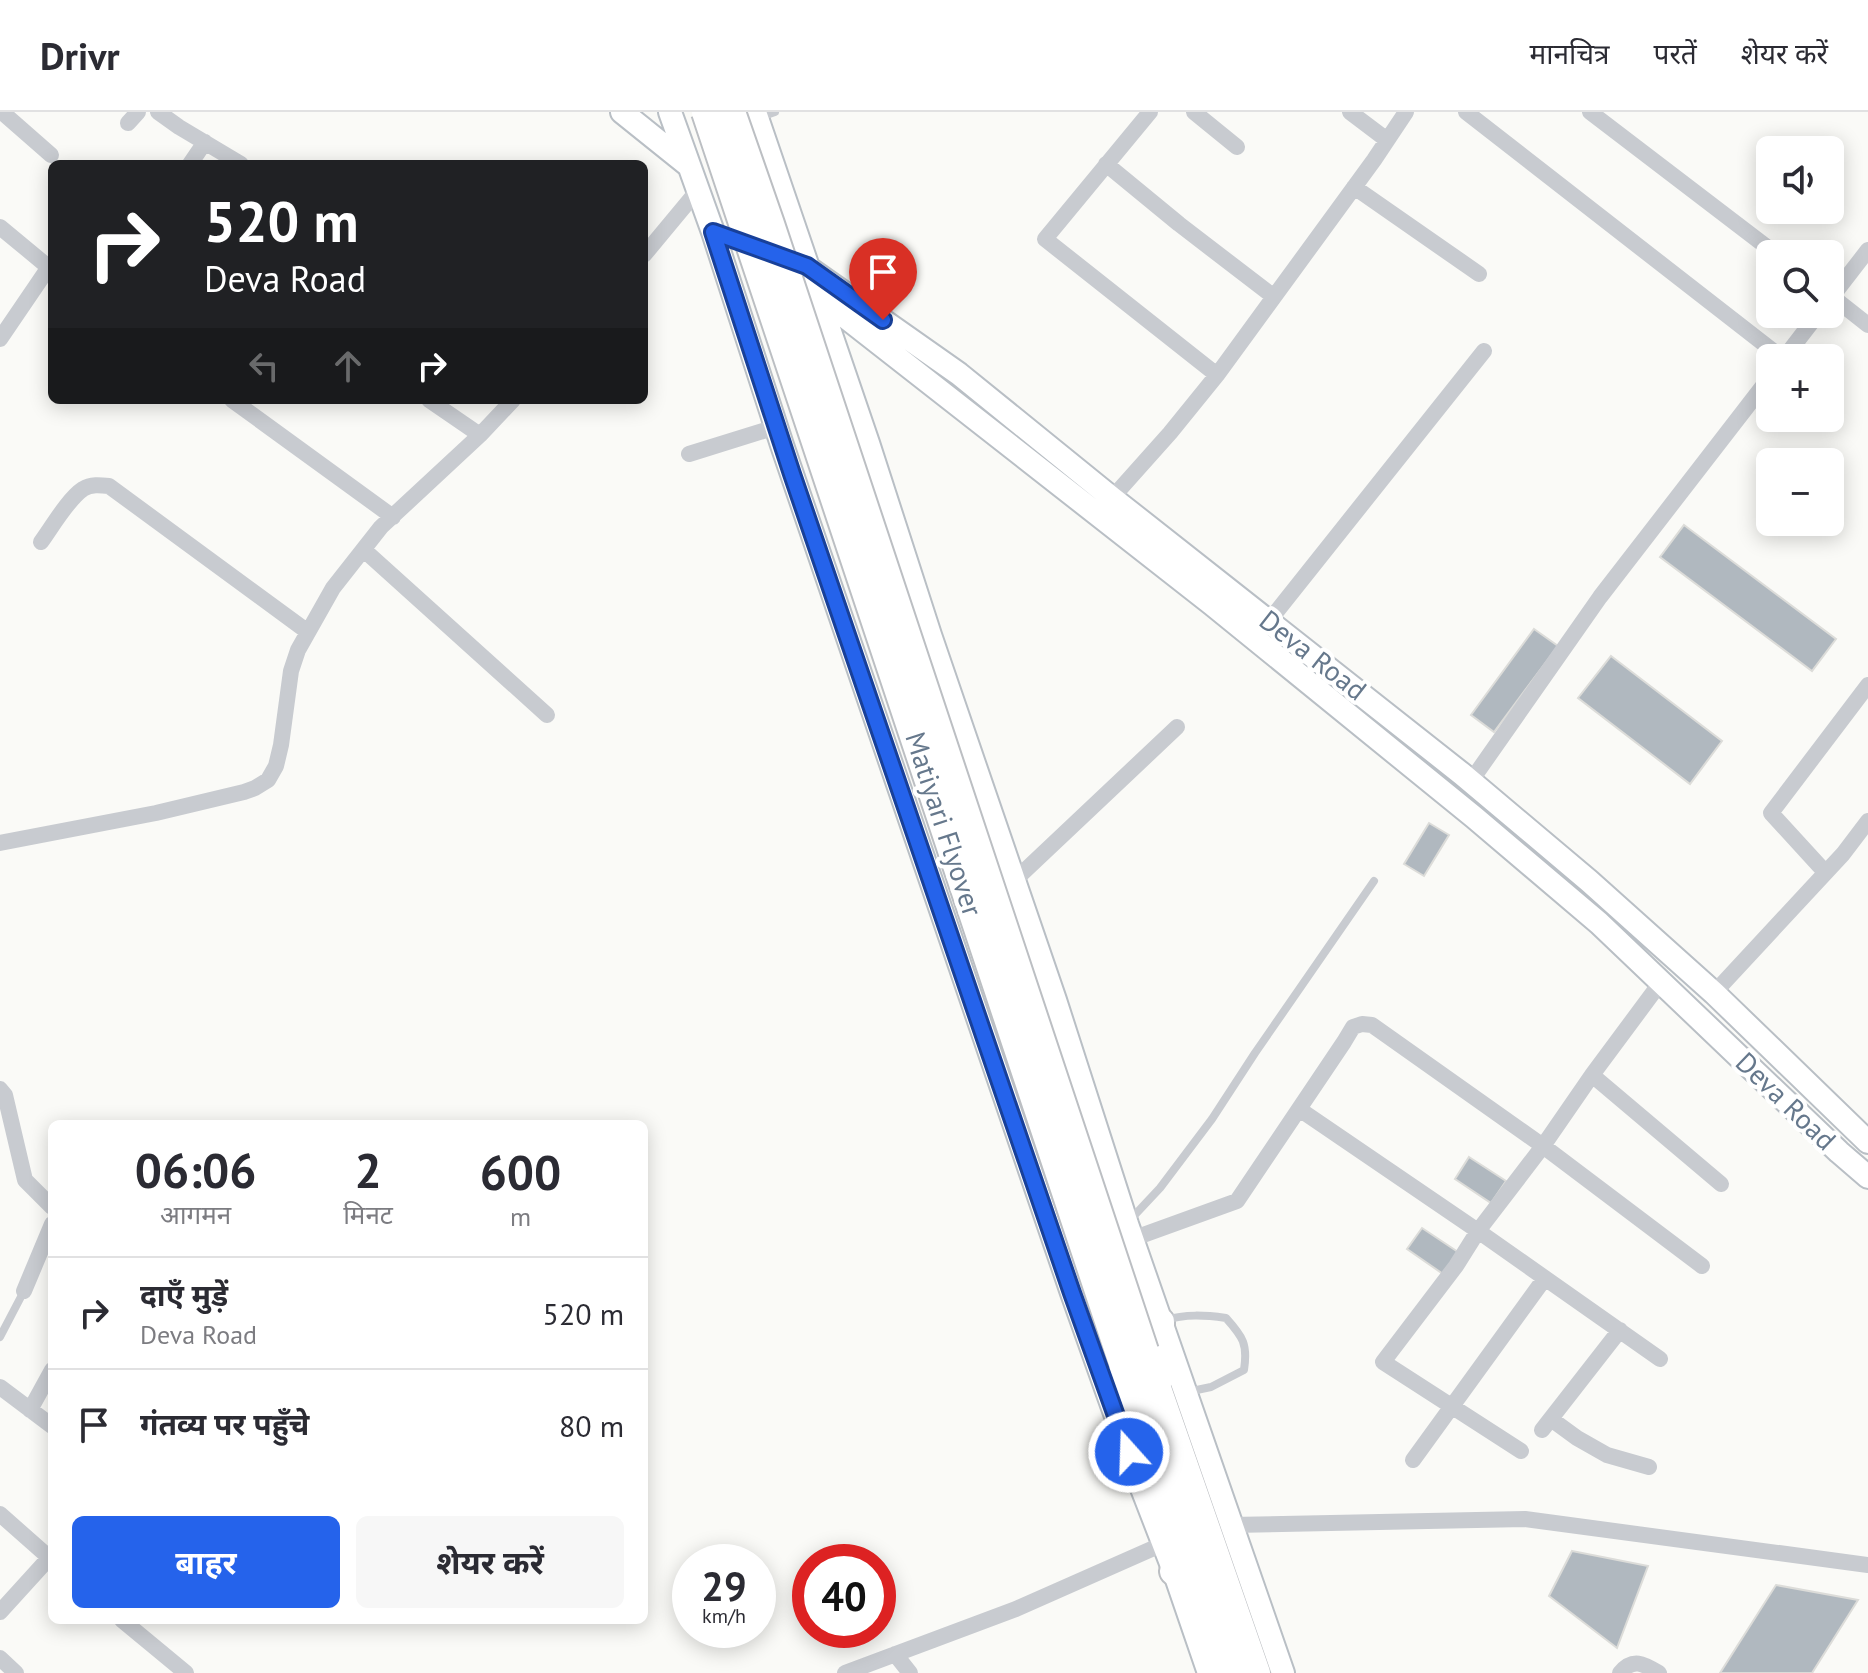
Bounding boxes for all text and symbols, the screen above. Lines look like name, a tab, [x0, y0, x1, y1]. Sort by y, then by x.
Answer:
text: Drivr	[40, 31, 120, 80]
text: मानचित्र	[1529, 35, 1610, 72]
text: परतें	[1654, 35, 1697, 72]
text: शेयर करें	[1741, 35, 1828, 72]
map controls	[1756, 136, 1844, 536]
button: sound	[1756, 136, 1844, 224]
text: 520 m	[204, 185, 359, 257]
icon: right	[72, 192, 176, 296]
pin	[849, 238, 917, 320]
button: search	[1756, 240, 1844, 328]
icon: arrive	[861, 250, 905, 294]
text: Deva Road	[204, 255, 366, 302]
icon: left	[242, 344, 286, 388]
icon: ahead	[326, 344, 370, 388]
icon: right	[410, 344, 454, 388]
button: +	[1756, 344, 1844, 432]
button: −	[1756, 448, 1844, 536]
street label: Deva Road	[1252, 601, 1374, 708]
street label: Matiyari Flyover	[897, 727, 992, 921]
street label: Deva Road	[1728, 1044, 1845, 1158]
text: 06:06	[135, 1139, 256, 1201]
text: 2	[354, 1139, 382, 1201]
text: 600	[480, 1141, 561, 1203]
text: आगमन	[160, 1198, 231, 1231]
text: मिनट	[343, 1198, 393, 1231]
text: m	[510, 1200, 531, 1233]
text: दाएँ मुड़ें	[140, 1275, 228, 1314]
icon: right	[72, 1291, 116, 1335]
text: 520 m	[543, 1294, 624, 1333]
text: Deva Road	[140, 1318, 257, 1351]
icon: arrive	[72, 1403, 116, 1447]
text: गंतव्य पर पहुँचे	[140, 1404, 309, 1443]
text: 80 m	[559, 1406, 624, 1445]
position arrow	[1087, 1410, 1171, 1494]
button: बाहर	[72, 1516, 340, 1608]
button: शेयर करें	[356, 1516, 624, 1608]
speed limit sign: 40	[792, 1544, 896, 1648]
text: 29	[701, 1560, 747, 1612]
text: km/h	[702, 1603, 746, 1629]

